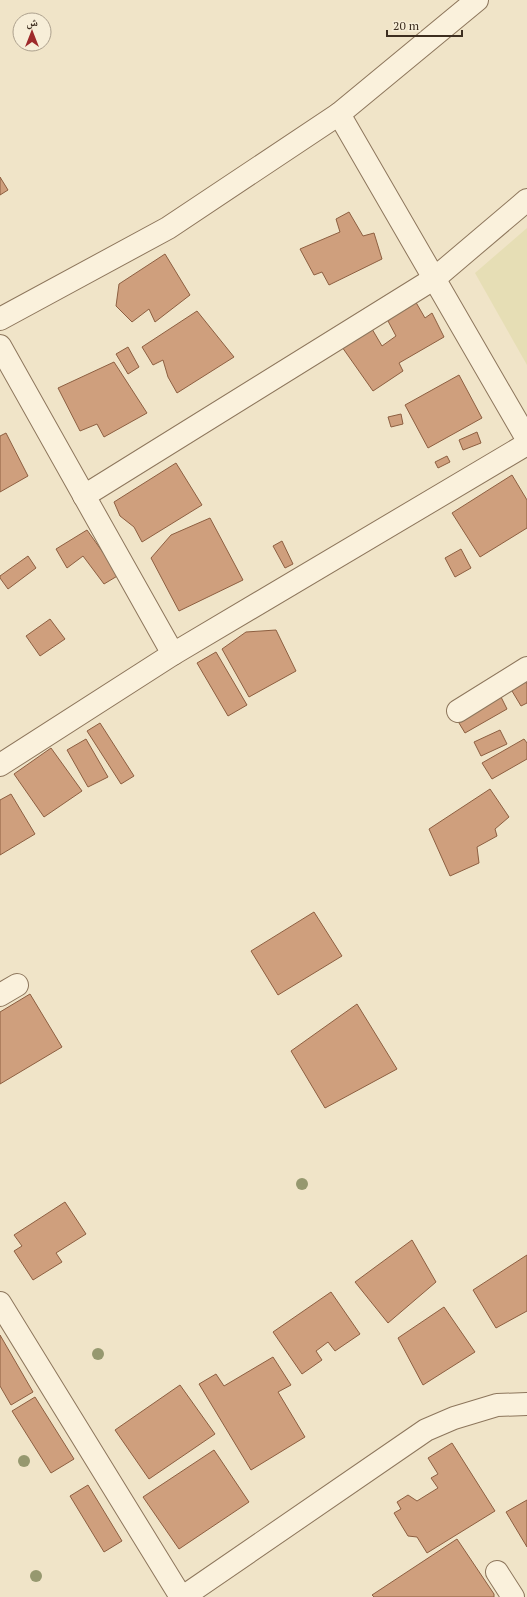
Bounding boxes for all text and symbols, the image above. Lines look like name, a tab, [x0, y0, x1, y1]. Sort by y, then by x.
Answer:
north arrow	[12, 12, 52, 52]
scale bar	[387, 12, 462, 38]
text: ش	[26, 15, 38, 30]
text: 20 m	[393, 18, 420, 33]

